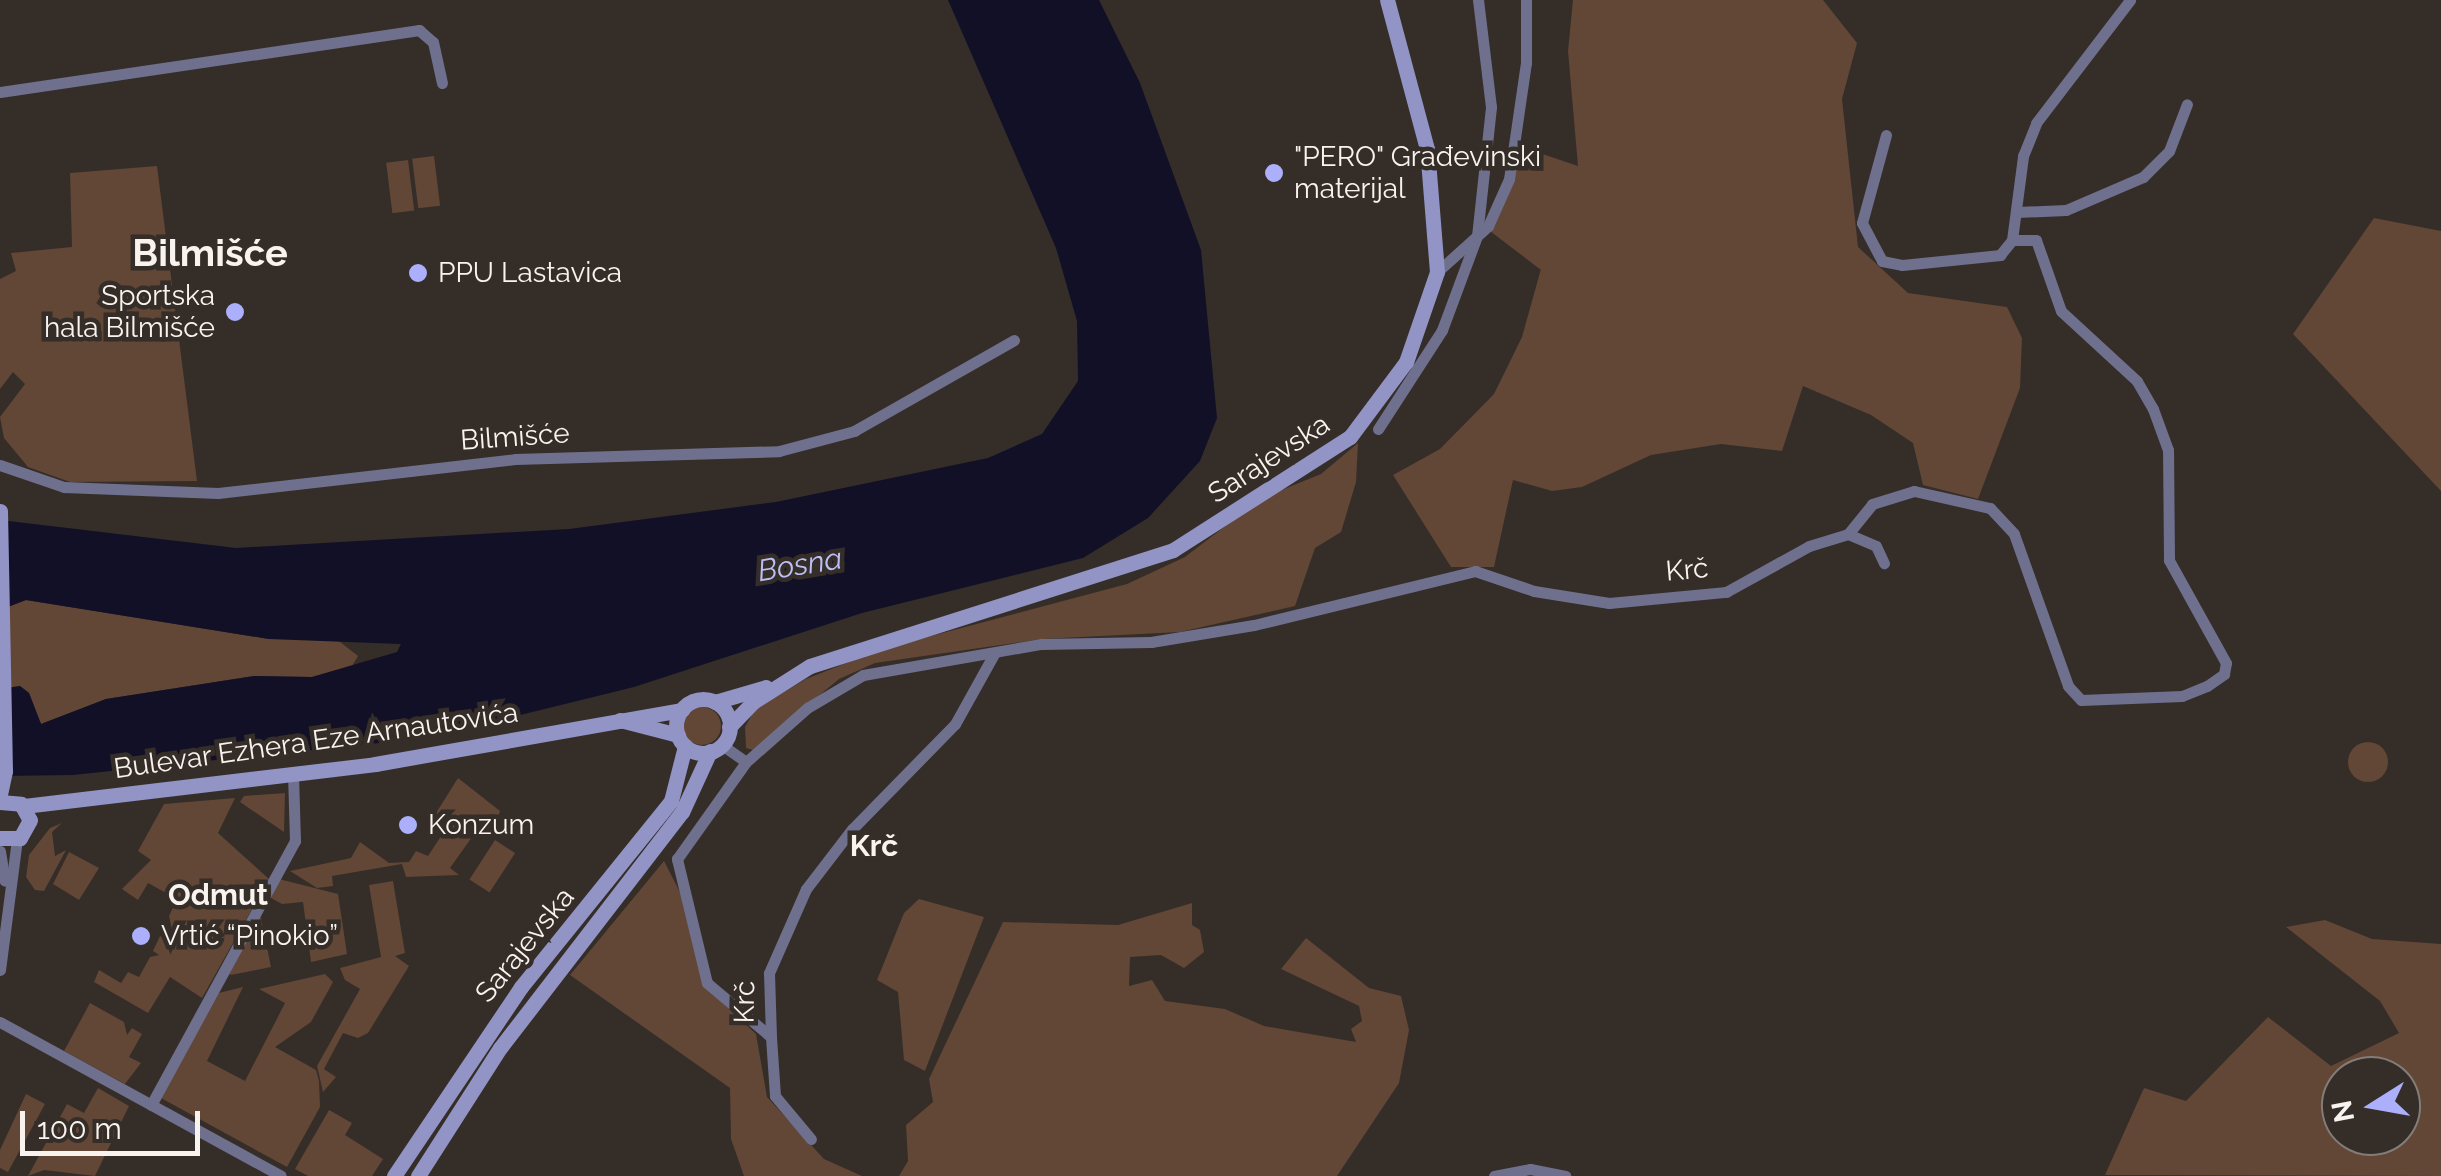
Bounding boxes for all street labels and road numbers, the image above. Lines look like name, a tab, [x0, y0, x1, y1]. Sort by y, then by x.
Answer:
street label: Sarajevska	[1202, 407, 1336, 511]
street label: Bilmišće	[459, 416, 571, 458]
street label: Krč	[1664, 551, 1710, 589]
street label: Bulevar Ezhera Eze Arnautovića	[111, 696, 521, 786]
street label: Sarajevska	[469, 881, 581, 1009]
street label: Krč	[728, 980, 762, 1024]

